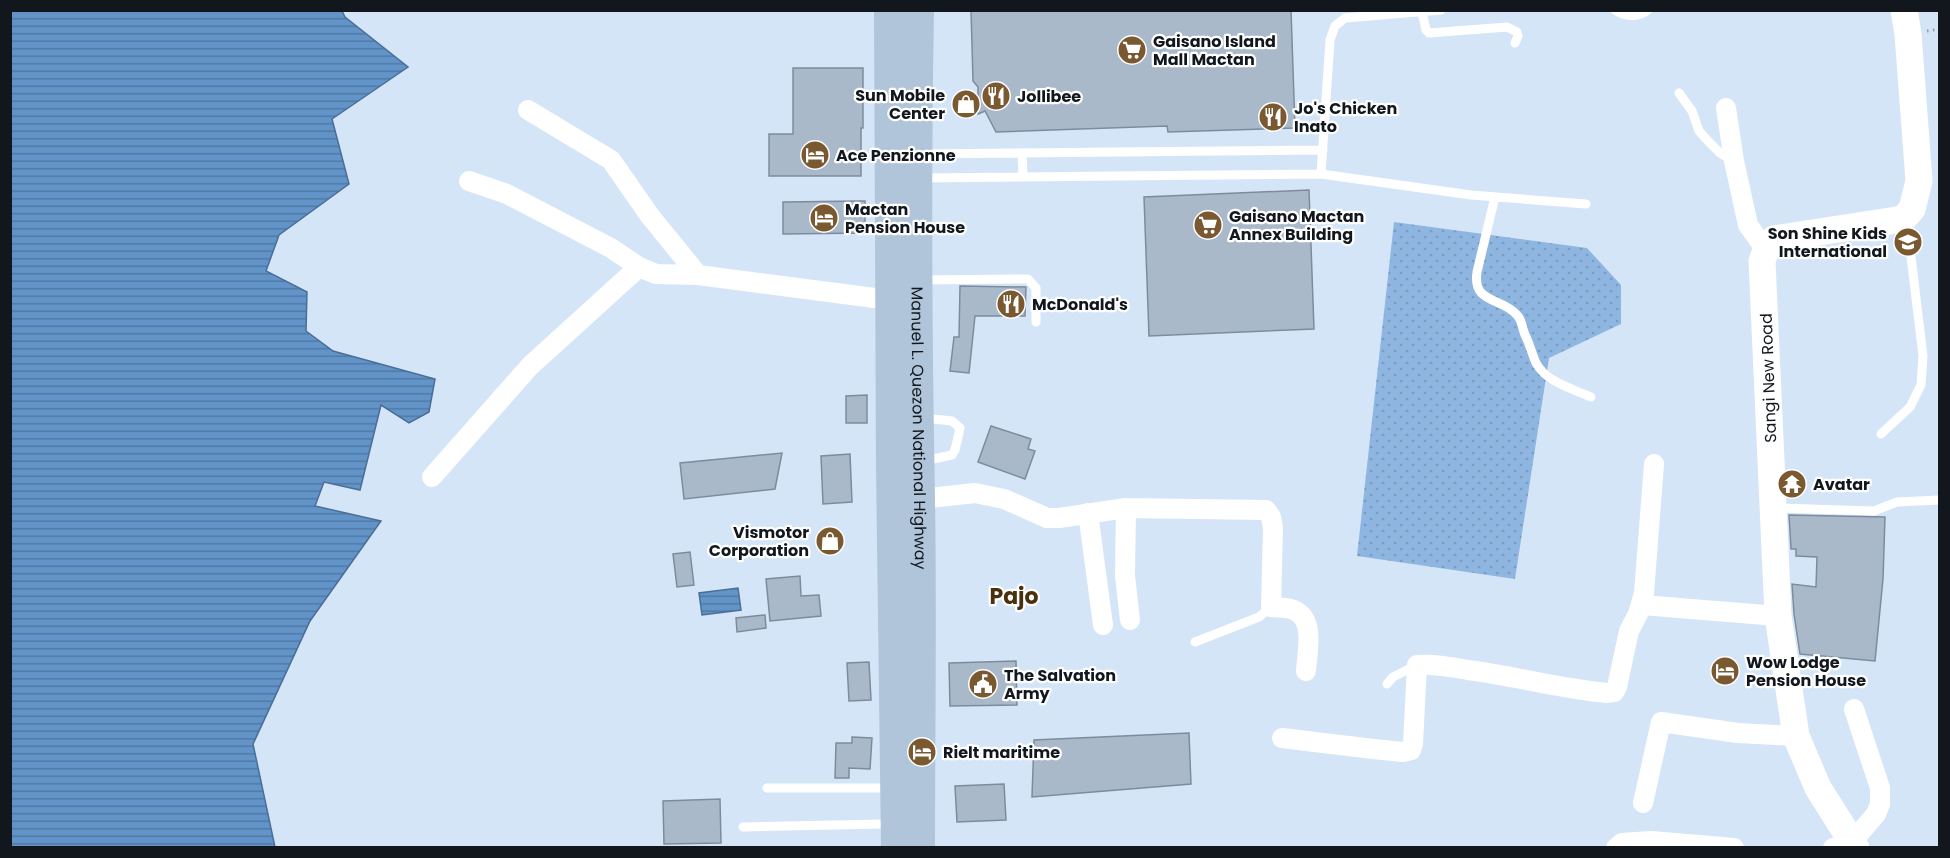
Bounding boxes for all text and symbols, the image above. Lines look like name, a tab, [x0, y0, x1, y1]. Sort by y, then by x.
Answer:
place label: Gaisano Island Mall Mactan	[1153, 30, 1276, 71]
supermarket icon: Gaisano Island Mall Mactan	[1116, 34, 1148, 66]
restaurant icon: Jollibee	[980, 80, 1012, 112]
place label: Sun Mobile Center	[855, 84, 945, 125]
place label: Jollibee	[1017, 85, 1081, 108]
shop icon: Sun Mobile Center	[950, 88, 982, 120]
place label: Jo's Chicken Inato	[1294, 97, 1397, 138]
restaurant icon: Jo's Chicken Inato	[1257, 101, 1289, 133]
hotel icon: Ace Penzionne	[799, 139, 831, 171]
place label: Ace Penzionne	[836, 144, 956, 167]
place label: Mactan Pension House	[845, 198, 965, 239]
hotel icon: Mactan Pension House	[808, 202, 840, 234]
place label: Gaisano Mactan Annex Building	[1229, 205, 1364, 246]
supermarket icon: Gaisano Mactan Annex Building	[1192, 209, 1224, 241]
place label: Son Shine Kids International	[1768, 222, 1887, 263]
school or university icon: Son Shine Kids International	[1892, 226, 1924, 258]
street label: Manuel L. Quezon National Highway	[905, 286, 932, 570]
restaurant icon: McDonald's	[995, 288, 1027, 320]
place label: McDonald's	[1032, 293, 1128, 316]
street label: Sangi New Road	[1755, 313, 1782, 443]
temple icon: Avatar	[1776, 468, 1808, 500]
place label: Avatar	[1813, 473, 1870, 496]
place label: Vismotor Corporation	[709, 521, 809, 562]
shop icon: Vismotor Corporation	[814, 525, 846, 557]
district label: Pajo	[989, 581, 1039, 612]
place label: Wow Lodge Pension House	[1746, 651, 1866, 692]
hotel icon: Wow Lodge Pension House	[1709, 655, 1741, 687]
place label: The Salvation Army	[1004, 664, 1116, 705]
public building icon: The Salvation Army	[967, 668, 999, 700]
hotel icon: Rielt maritime	[906, 736, 938, 768]
place label: Rielt maritime	[943, 741, 1060, 764]

